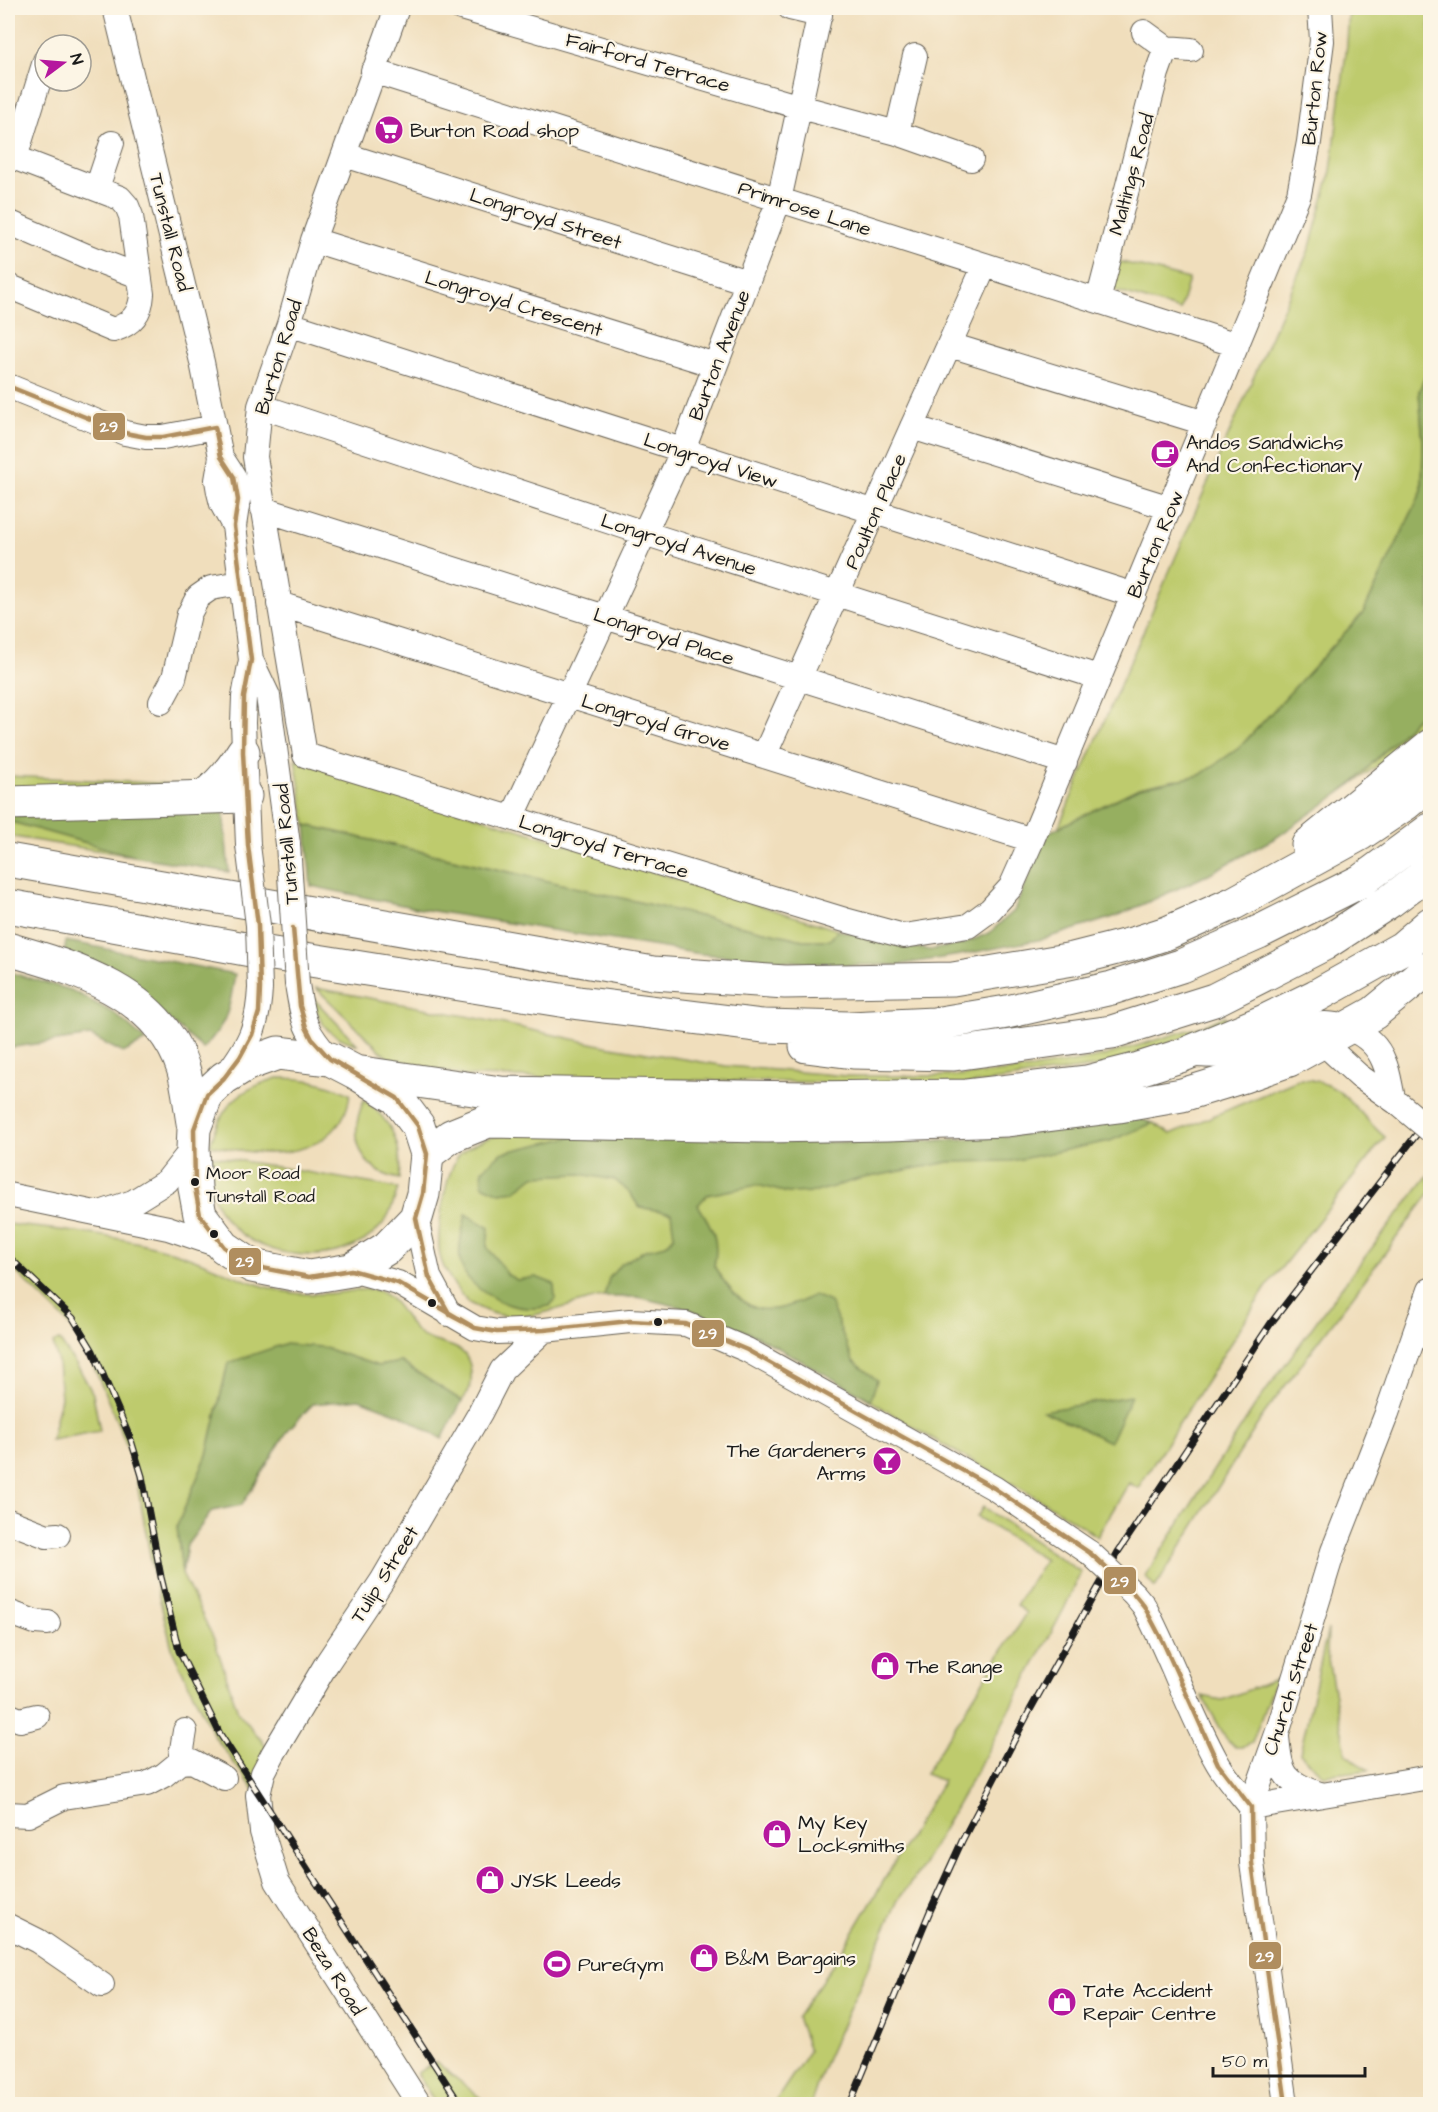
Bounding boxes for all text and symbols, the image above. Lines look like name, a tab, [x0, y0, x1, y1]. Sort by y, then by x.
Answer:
street label: Fairford Terrace	[562, 26, 733, 100]
street label: Burton Row	[1295, 30, 1335, 146]
north arrow	[33, 33, 93, 93]
text: N	[65, 51, 88, 67]
street label: Maltings Road	[1102, 110, 1163, 239]
supermarket icon: Burton Road shop	[373, 114, 405, 146]
place label: Burton Road shop	[410, 117, 579, 145]
street label: Tunstall Road	[142, 170, 198, 294]
street label: Primrose Lane	[735, 174, 875, 244]
street label: Longroyd Street	[466, 181, 625, 258]
street label: Longroyd Crescent	[421, 264, 606, 345]
street label: Burton Avenue	[682, 286, 758, 425]
street label: Burton Road	[248, 296, 310, 418]
line badge: 29	[92, 412, 126, 441]
text: 29	[99, 416, 118, 438]
street label: Longroyd View	[640, 426, 781, 497]
place label: Andos Sandwichs And Confectionary	[1186, 429, 1362, 481]
cafe icon: Andos Sandwichs And Confectionary	[1149, 438, 1181, 470]
street label: Poulton Place	[838, 449, 914, 574]
street label: Burton Row	[1121, 486, 1191, 603]
street label: Longroyd Avenue	[597, 507, 760, 584]
street label: Longroyd Place	[589, 601, 738, 674]
street label: Longroyd Grove	[578, 687, 734, 760]
street label: Tunstall Road	[268, 782, 306, 905]
street label: Longroyd Terrace	[515, 808, 692, 887]
place label: Moor Road Tunstall Road	[206, 1161, 315, 1209]
marker: Moor Road Tunstall Road	[189, 1176, 201, 1188]
unlabelled marker	[208, 1228, 220, 1240]
line badge: 29	[228, 1247, 262, 1276]
text: 29	[235, 1251, 254, 1273]
unlabelled marker	[426, 1297, 438, 1309]
unlabelled marker	[652, 1316, 664, 1328]
line badge: 29	[691, 1319, 725, 1348]
text: 29	[698, 1323, 717, 1345]
place label: The Gardeners Arms	[727, 1437, 866, 1488]
bar icon: The Gardeners Arms	[871, 1445, 903, 1477]
street label: Tulip Street	[344, 1521, 426, 1628]
line badge: 29	[1103, 1566, 1137, 1595]
text: 29	[1110, 1571, 1129, 1593]
street label: Church Street	[1256, 1620, 1326, 1759]
shop icon: The Range	[869, 1650, 901, 1682]
place label: The Range	[906, 1653, 1003, 1682]
place label: My Key Locksmiths	[798, 1809, 905, 1860]
shop icon: My Key Locksmiths	[761, 1818, 793, 1850]
shop icon: JYSK Leeds	[474, 1864, 506, 1896]
place label: JYSK Leeds	[511, 1867, 621, 1895]
street label: Beza Road	[295, 1922, 371, 2021]
line badge: 29	[1248, 1941, 1282, 1970]
shop icon: B&M Bargains	[688, 1942, 720, 1974]
place label: B&M Bargains	[725, 1945, 856, 1974]
text: 29	[1255, 1946, 1274, 1968]
sports icon: PureGym	[541, 1948, 573, 1980]
place label: PureGym	[578, 1951, 664, 1980]
place label: Tate Accident Repair Centre	[1083, 1977, 1217, 2028]
shop icon: Tate Accident Repair Centre	[1046, 1986, 1078, 2018]
scale bar	[1213, 2040, 1364, 2078]
text: 50 m	[1222, 2049, 1267, 2074]

